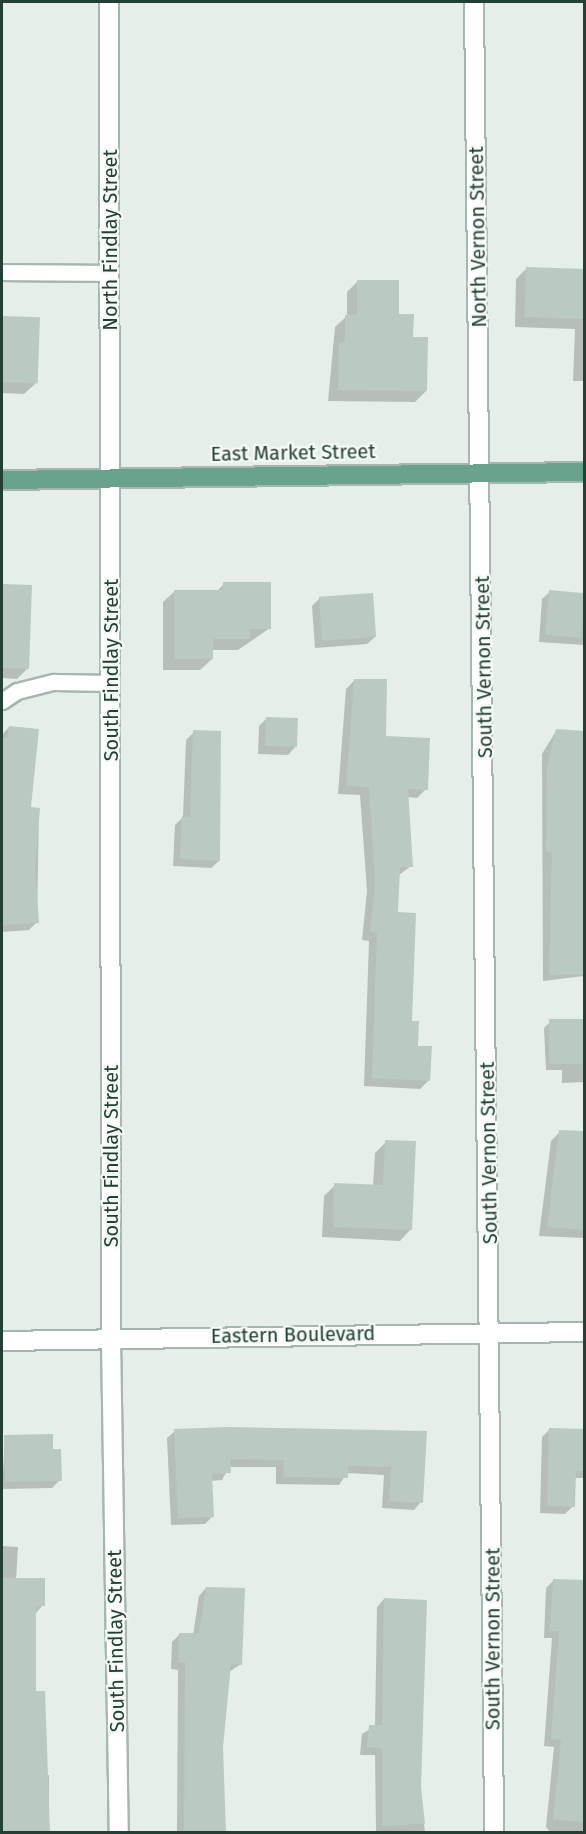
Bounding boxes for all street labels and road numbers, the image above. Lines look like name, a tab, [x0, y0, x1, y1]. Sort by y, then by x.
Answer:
street label: North Vernon Street	[464, 146, 492, 328]
street label: North Findlay Street	[98, 149, 122, 331]
street label: East Market Street	[210, 440, 376, 466]
street label: South Vernon Street	[470, 576, 498, 758]
street label: South Findlay Street	[99, 579, 123, 761]
street label: South Vernon Street	[475, 1062, 503, 1244]
street label: South Findlay Street	[99, 1065, 123, 1247]
street label: Eastern Boulevard	[211, 1322, 375, 1348]
street label: South Vernon Street	[481, 1548, 505, 1730]
street label: South Findlay Street	[102, 1549, 130, 1733]

